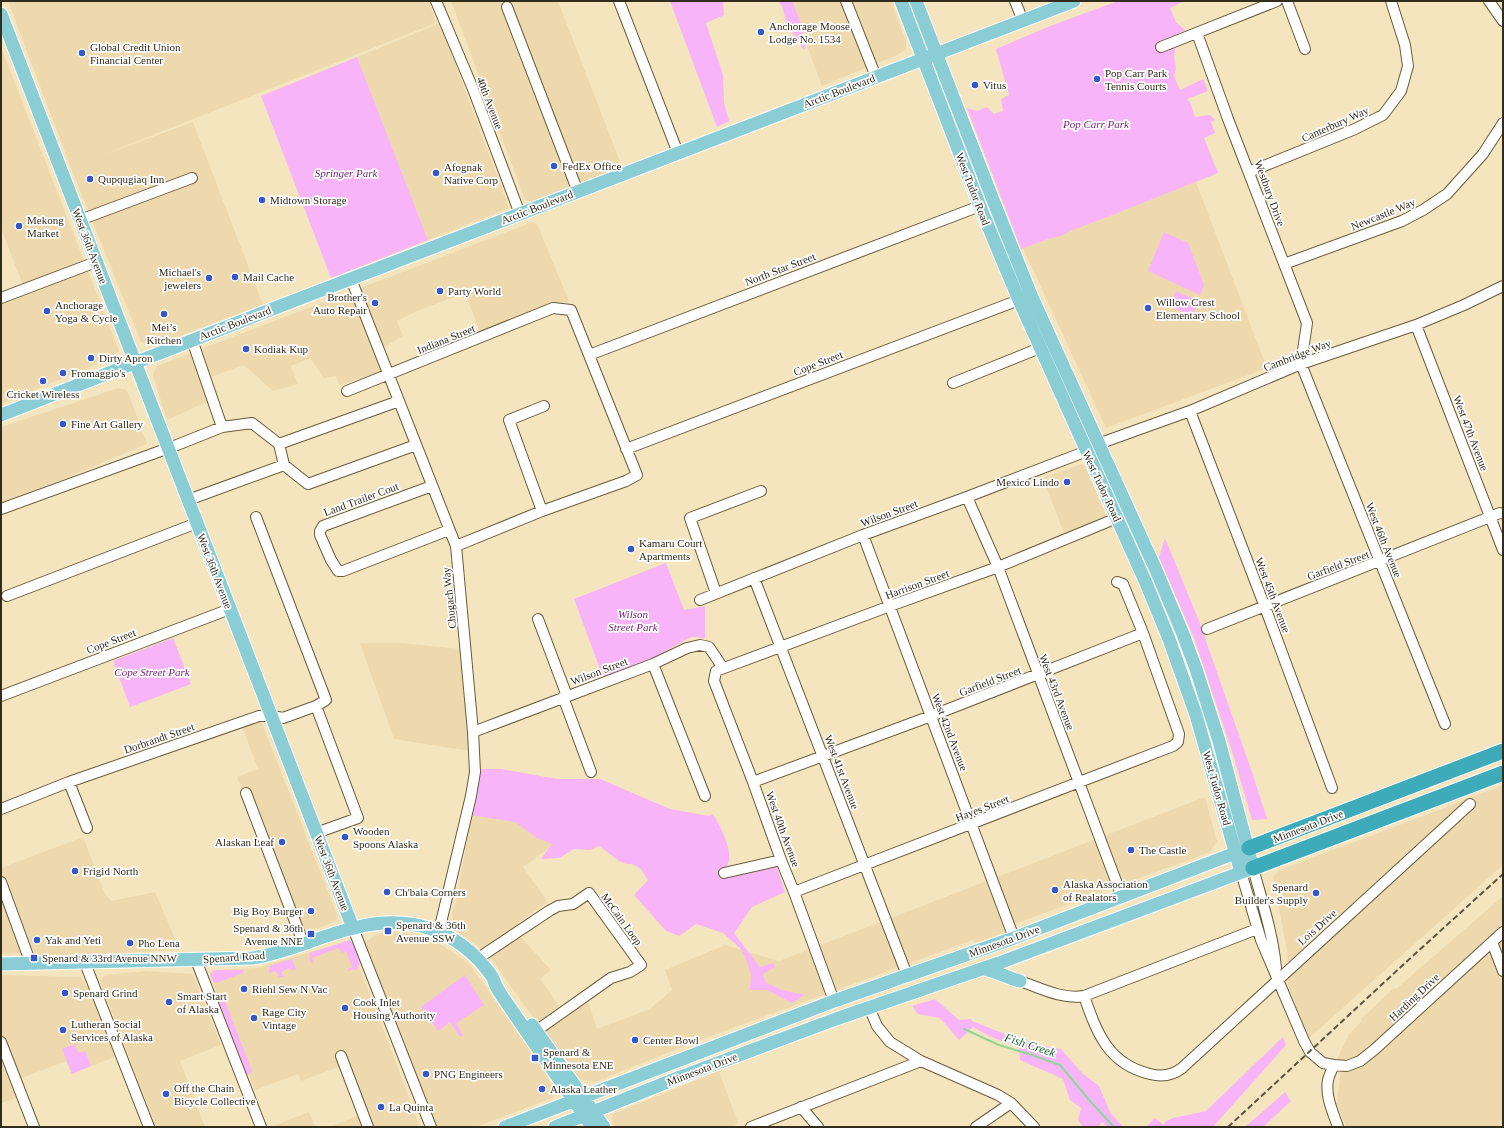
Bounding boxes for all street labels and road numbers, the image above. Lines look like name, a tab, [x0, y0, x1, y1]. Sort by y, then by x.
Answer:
street label: Arctic Boulevard	[801, 72, 877, 110]
street label: 40th Avenue	[475, 75, 506, 131]
street label: Canterbury Way	[1300, 104, 1371, 144]
street label: West Tudor Road	[954, 151, 993, 227]
street label: Westbury Drive	[1252, 158, 1288, 228]
street label: Arctic Boulevard	[499, 188, 575, 226]
street label: Newcastle Way	[1349, 195, 1417, 232]
street label: West 36th Avenue	[70, 207, 110, 285]
street label: North Star Street	[743, 250, 817, 288]
street label: Arctic Boulevard	[197, 304, 273, 342]
street label: Indiana Street	[415, 322, 477, 356]
street label: Cambridge Way	[1262, 336, 1333, 373]
street label: Cope Street	[792, 348, 844, 378]
street label: West 47th Avenue	[1451, 394, 1491, 472]
street label: West Tudor Road	[1080, 449, 1124, 524]
street label: Land Trailer Cout	[322, 480, 400, 518]
street label: Wilson Street	[859, 497, 919, 529]
street label: West 46th Avenue	[1364, 501, 1405, 579]
street label: West 36th Avenue	[195, 532, 235, 610]
street label: Garfield Street	[1305, 548, 1371, 582]
street label: West 45th Avenue	[1253, 556, 1293, 634]
street label: Chugach Way	[440, 566, 458, 629]
street label: Harrison Street	[884, 567, 950, 601]
street label: Cope Street	[85, 626, 137, 656]
street label: West 43rd Avenue	[1037, 652, 1077, 732]
street label: Wilson Street	[569, 655, 629, 687]
street label: Garfield Street	[957, 664, 1023, 698]
street label: West 42nd Avenue	[930, 692, 970, 773]
street label: Dorbrandt Street	[122, 720, 196, 756]
street label: West 41st Avenue	[822, 733, 862, 811]
street label: West Tudor Road	[1201, 749, 1233, 827]
street label: West 40th Avenue	[764, 790, 802, 869]
street label: Hayes Street	[954, 792, 1010, 824]
street label: Minnesota Drive	[1271, 807, 1345, 845]
street label: West 36th Avenue	[312, 834, 352, 912]
street label: McCain Loop	[599, 891, 645, 948]
street label: Lois Drive	[1295, 907, 1339, 947]
street label: Minnesota Drive	[967, 923, 1041, 959]
street label: Spenard Road	[203, 949, 266, 965]
street label: Harding Drive	[1387, 971, 1442, 1023]
street label: Minnesota Drive	[665, 1050, 739, 1088]

